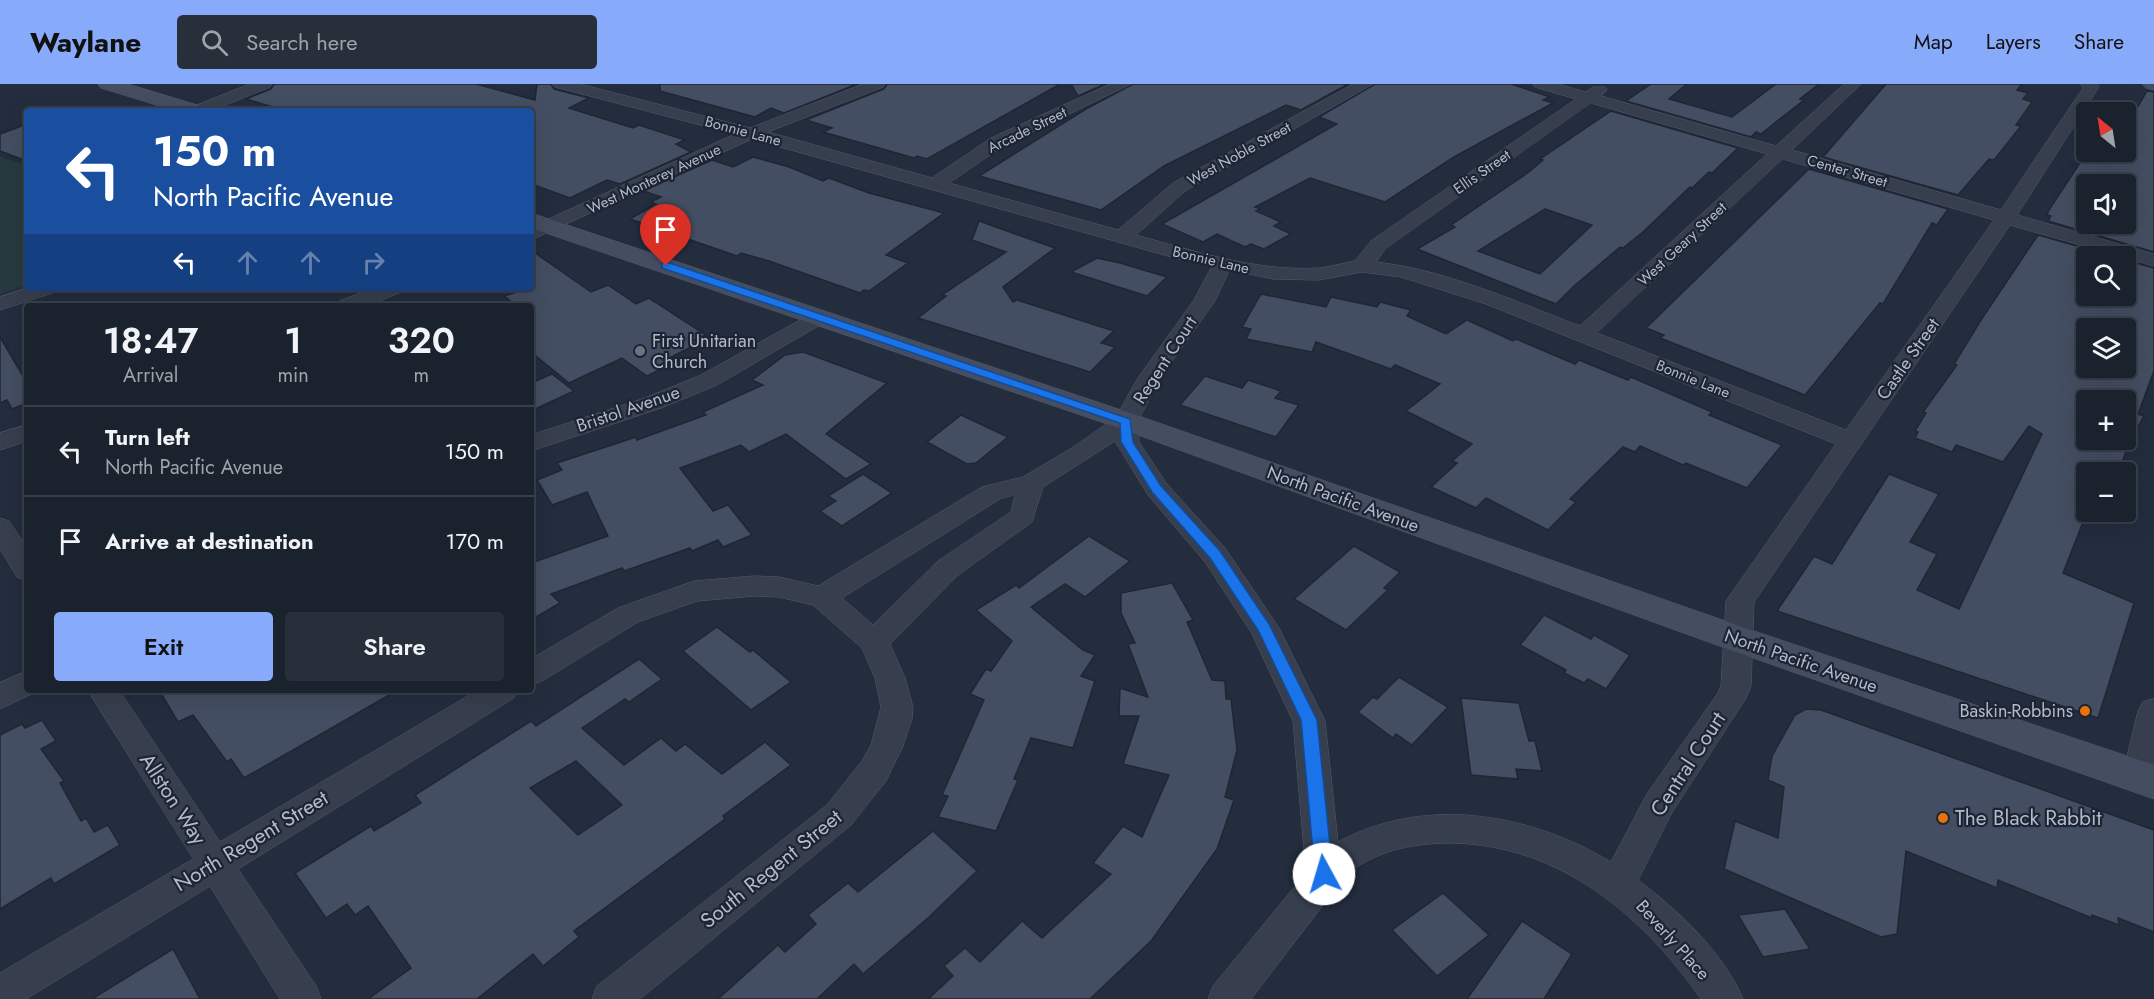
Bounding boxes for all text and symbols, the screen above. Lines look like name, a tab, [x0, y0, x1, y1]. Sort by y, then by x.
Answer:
search box	[177, 15, 597, 69]
text: Waylane	[30, 22, 141, 63]
icon: search	[198, 26, 231, 59]
text: Search here	[246, 26, 358, 58]
text: Map	[1914, 27, 1953, 57]
text: Layers	[1986, 27, 2041, 57]
text: Share	[2074, 27, 2124, 57]
street label: Arcade Street	[984, 101, 1071, 159]
north arrow	[2076, 102, 2136, 162]
map controls	[2076, 102, 2136, 522]
street label: Bonnie Lane	[702, 110, 784, 152]
street label: West Noble Street	[1183, 116, 1295, 192]
text: 150 m	[153, 121, 276, 182]
icon: left	[54, 132, 132, 210]
street label: West Monterey Avenue	[584, 138, 725, 220]
street label: Ellis Street	[1449, 144, 1515, 200]
street label: Center Street	[1804, 149, 1890, 193]
button: sound	[2076, 174, 2136, 234]
text: North Pacific Avenue	[153, 177, 393, 216]
street label: West Geary Street	[1633, 197, 1732, 291]
pin	[640, 204, 691, 266]
icon: arrive	[649, 213, 682, 246]
street label: Bonnie Lane	[1171, 241, 1252, 280]
icon: left	[168, 246, 201, 279]
icon: ahead	[231, 246, 264, 279]
icon: ahead	[294, 246, 327, 279]
icon: right	[357, 246, 390, 279]
button: search	[2076, 246, 2136, 306]
street label: Regent Court	[1127, 310, 1204, 409]
street label: Castle Street	[1870, 312, 1946, 405]
text: 18:47	[103, 314, 198, 366]
text: 1	[284, 314, 302, 366]
text: 320	[388, 314, 455, 366]
button: layers	[2076, 318, 2136, 378]
place label: First Unitarian Church	[652, 328, 756, 375]
marker: First Unitarian Church	[633, 344, 647, 358]
street label: Bonnie Lane	[1653, 354, 1734, 404]
text: Arrival	[123, 361, 178, 390]
text: min	[277, 361, 309, 390]
text: m	[414, 361, 429, 390]
street label: Bristol Avenue	[573, 379, 683, 439]
button: +	[2076, 390, 2136, 450]
text: Turn left	[105, 421, 190, 453]
icon: left	[54, 435, 87, 468]
text: 150 m	[445, 435, 504, 467]
text: North Pacific Avenue	[105, 453, 283, 482]
street label: North Pacific Avenue	[1263, 459, 1423, 539]
button: −	[2076, 462, 2136, 522]
icon: arrive	[54, 525, 87, 558]
text: Arrive at destination	[105, 525, 314, 557]
text: 170 m	[446, 525, 504, 557]
button: Exit	[54, 612, 273, 681]
button: Share	[285, 612, 504, 681]
street label: North Pacific Avenue	[1721, 623, 1881, 699]
place label: Baskin-Robbins	[1959, 698, 2073, 724]
marker: Baskin-Robbins	[2078, 704, 2092, 718]
street label: Central Court	[1643, 706, 1733, 822]
street label: Allston Way	[132, 747, 214, 851]
street label: North Regent Street	[168, 783, 334, 899]
street label: South Regent Street	[694, 803, 848, 935]
place label: The Black Rabbit	[1955, 803, 2101, 833]
marker: The Black Rabbit	[1936, 811, 1950, 825]
position arrow	[1292, 842, 1356, 906]
street label: Beverly Place	[1630, 894, 1716, 986]

